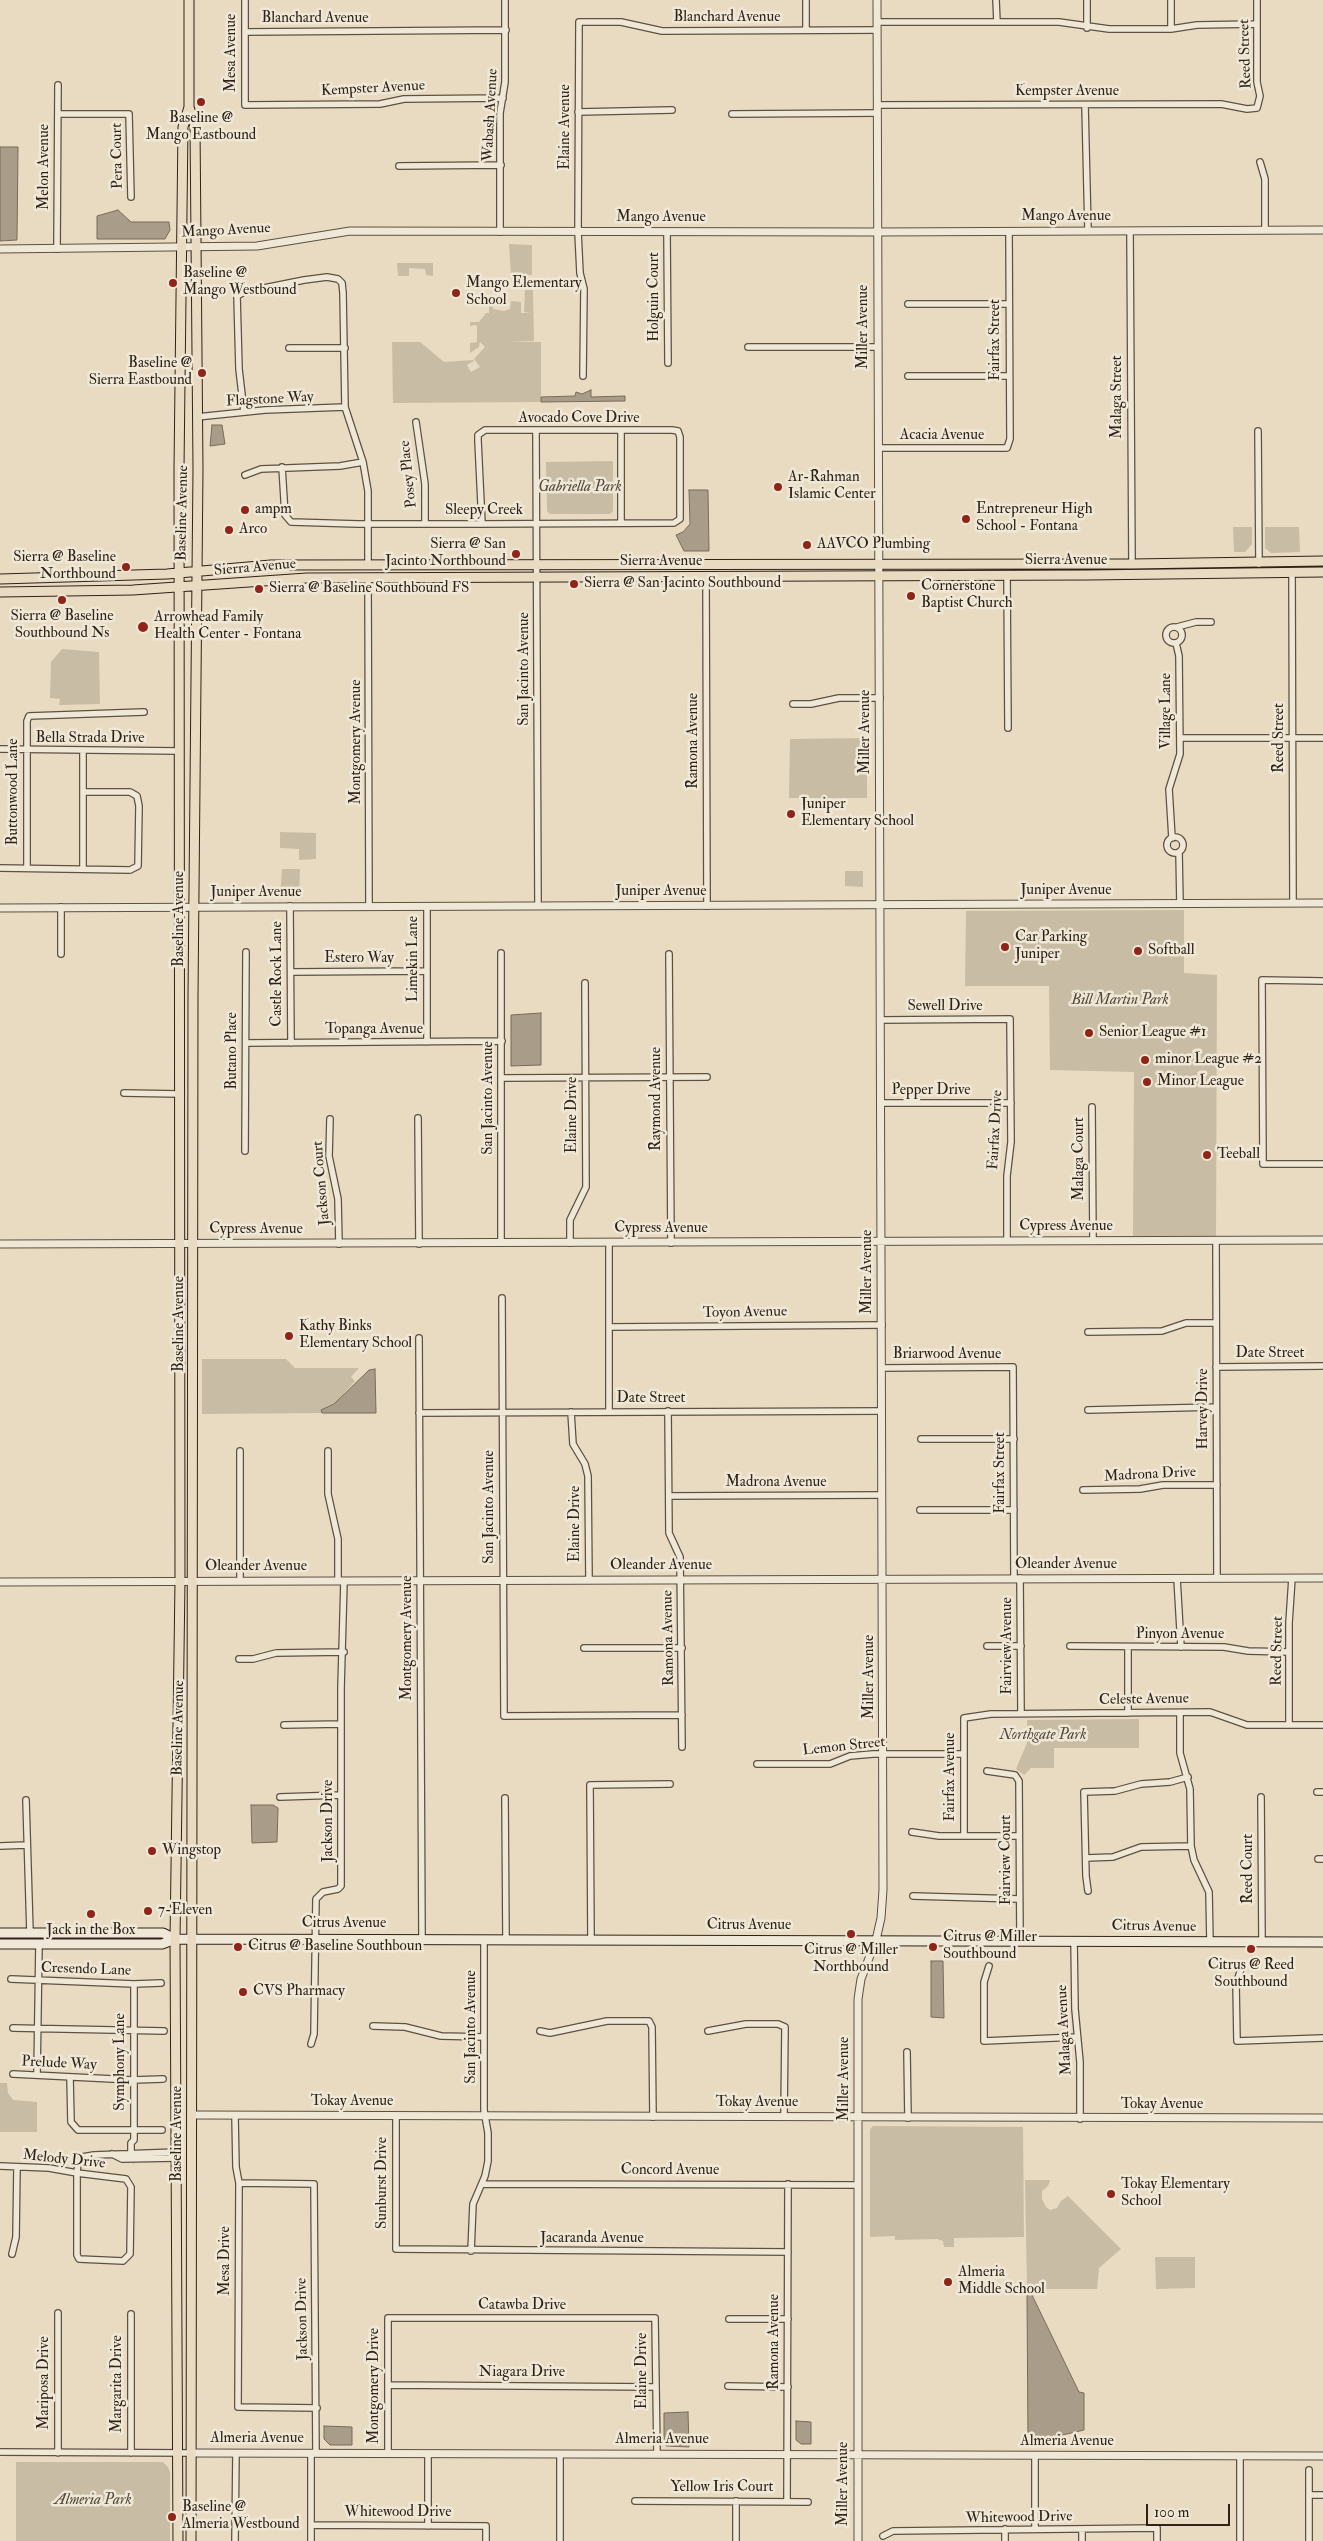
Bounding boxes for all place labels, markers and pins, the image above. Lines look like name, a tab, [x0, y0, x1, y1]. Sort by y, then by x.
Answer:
marker: Baseline @ Mango Eastbound	[195, 96, 207, 108]
place label: Baseline @ Mango Eastbound	[146, 110, 256, 145]
place label: Baseline @ Mango Westbound	[183, 265, 297, 300]
place label: Mango Elementary School	[466, 275, 582, 310]
marker: Baseline @ Mango Westbound	[167, 277, 179, 289]
marker: Mango Elementary School	[450, 287, 462, 299]
place label: Baseline @ Sierra Eastbound	[89, 355, 192, 390]
marker: Baseline @ Sierra Eastbound	[196, 367, 208, 379]
place label: Ar-Rahman Islamic Center	[788, 469, 876, 504]
marker: Ar-Rahman Islamic Center	[772, 481, 784, 493]
place label: ampm	[255, 501, 292, 519]
place label: Entrepreneur High School - Fontana	[976, 501, 1093, 536]
marker: ampm	[239, 504, 251, 516]
marker: Entrepreneur High School - Fontana	[960, 513, 972, 525]
place label: Arco	[239, 521, 267, 539]
marker: Arco	[223, 524, 235, 536]
place label: Sierra @ San Jacinto Northbound	[385, 536, 506, 571]
place label: AAVCO Plumbing	[817, 536, 930, 554]
marker: AAVCO Plumbing	[801, 539, 813, 551]
marker: Sierra @ San Jacinto Northbound	[510, 548, 522, 560]
place label: Sierra @ Baseline Northbound	[13, 549, 116, 584]
marker: Sierra @ Baseline Northbound	[120, 561, 132, 573]
place label: Sierra @ San Jacinto Southbound	[584, 575, 781, 593]
marker: Sierra @ San Jacinto Southbound	[568, 578, 580, 590]
place label: Cornerstone Baptist Church	[921, 578, 1013, 613]
place label: Sierra @ Baseline Southbound FS	[269, 580, 469, 598]
marker: Sierra @ Baseline Southbound FS	[253, 583, 265, 595]
marker: Cornerstone Baptist Church	[905, 590, 917, 602]
marker: Sierra @ Baseline Southbound Ns	[56, 594, 68, 606]
place label: Sierra @ Baseline Southbound Ns	[11, 608, 113, 643]
place label: Arrowhead Family Health Center - Fontana	[154, 609, 301, 644]
marker: Arrowhead Family Health Center - Fontana	[136, 620, 150, 634]
place label: Juniper Elementary School	[801, 796, 914, 831]
marker: Juniper Elementary School	[785, 808, 797, 820]
place label: Car Parking Juniper	[1015, 929, 1087, 964]
marker: Car Parking Juniper	[999, 941, 1011, 953]
place label: Softball	[1148, 942, 1195, 960]
marker: Softball	[1132, 945, 1144, 957]
place label: Senior League #1	[1099, 1024, 1206, 1042]
marker: Senior League #1	[1083, 1027, 1095, 1039]
place label: minor League #2	[1155, 1051, 1262, 1069]
marker: minor League #2	[1139, 1054, 1151, 1066]
place label: Minor League	[1157, 1073, 1244, 1091]
marker: Minor League	[1141, 1076, 1153, 1088]
place label: Teeball	[1217, 1146, 1260, 1164]
marker: Teeball	[1201, 1149, 1213, 1161]
place label: Kathy Binks Elementary School	[299, 1318, 412, 1353]
marker: Kathy Binks Elementary School	[283, 1330, 295, 1342]
place label: Wingstop	[162, 1842, 221, 1860]
marker: Wingstop	[146, 1845, 158, 1857]
place label: 7-Eleven	[158, 1902, 212, 1920]
marker: 7-Eleven	[142, 1905, 154, 1917]
marker: Jack in the Box	[85, 1908, 97, 1920]
place label: Jack in the Box	[47, 1922, 135, 1940]
marker: Citrus @ Miller Northbound	[845, 1928, 857, 1940]
place label: Citrus @ Miller Southbound	[943, 1929, 1037, 1964]
place label: Citrus @ Baseline Southboun	[248, 1938, 422, 1956]
marker: Citrus @ Baseline Southboun	[232, 1941, 244, 1953]
marker: Citrus @ Miller Southbound	[927, 1941, 939, 1953]
place label: Citrus @ Miller Northbound	[804, 1942, 898, 1977]
marker: Citrus @ Reed Southbound	[1245, 1943, 1257, 1955]
place label: Citrus @ Reed Southbound	[1208, 1957, 1294, 1992]
place label: CVS Pharmacy	[253, 1983, 345, 2001]
marker: CVS Pharmacy	[237, 1986, 249, 1998]
place label: Tokay Elementary School	[1121, 2176, 1230, 2211]
marker: Tokay Elementary School	[1105, 2188, 1117, 2200]
place label: Almeria Middle School	[958, 2264, 1045, 2299]
marker: Almeria Middle School	[942, 2276, 954, 2288]
place label: Baseline @ Almeria Westbound	[182, 2499, 300, 2534]
marker: Baseline @ Almeria Westbound	[166, 2511, 178, 2523]

